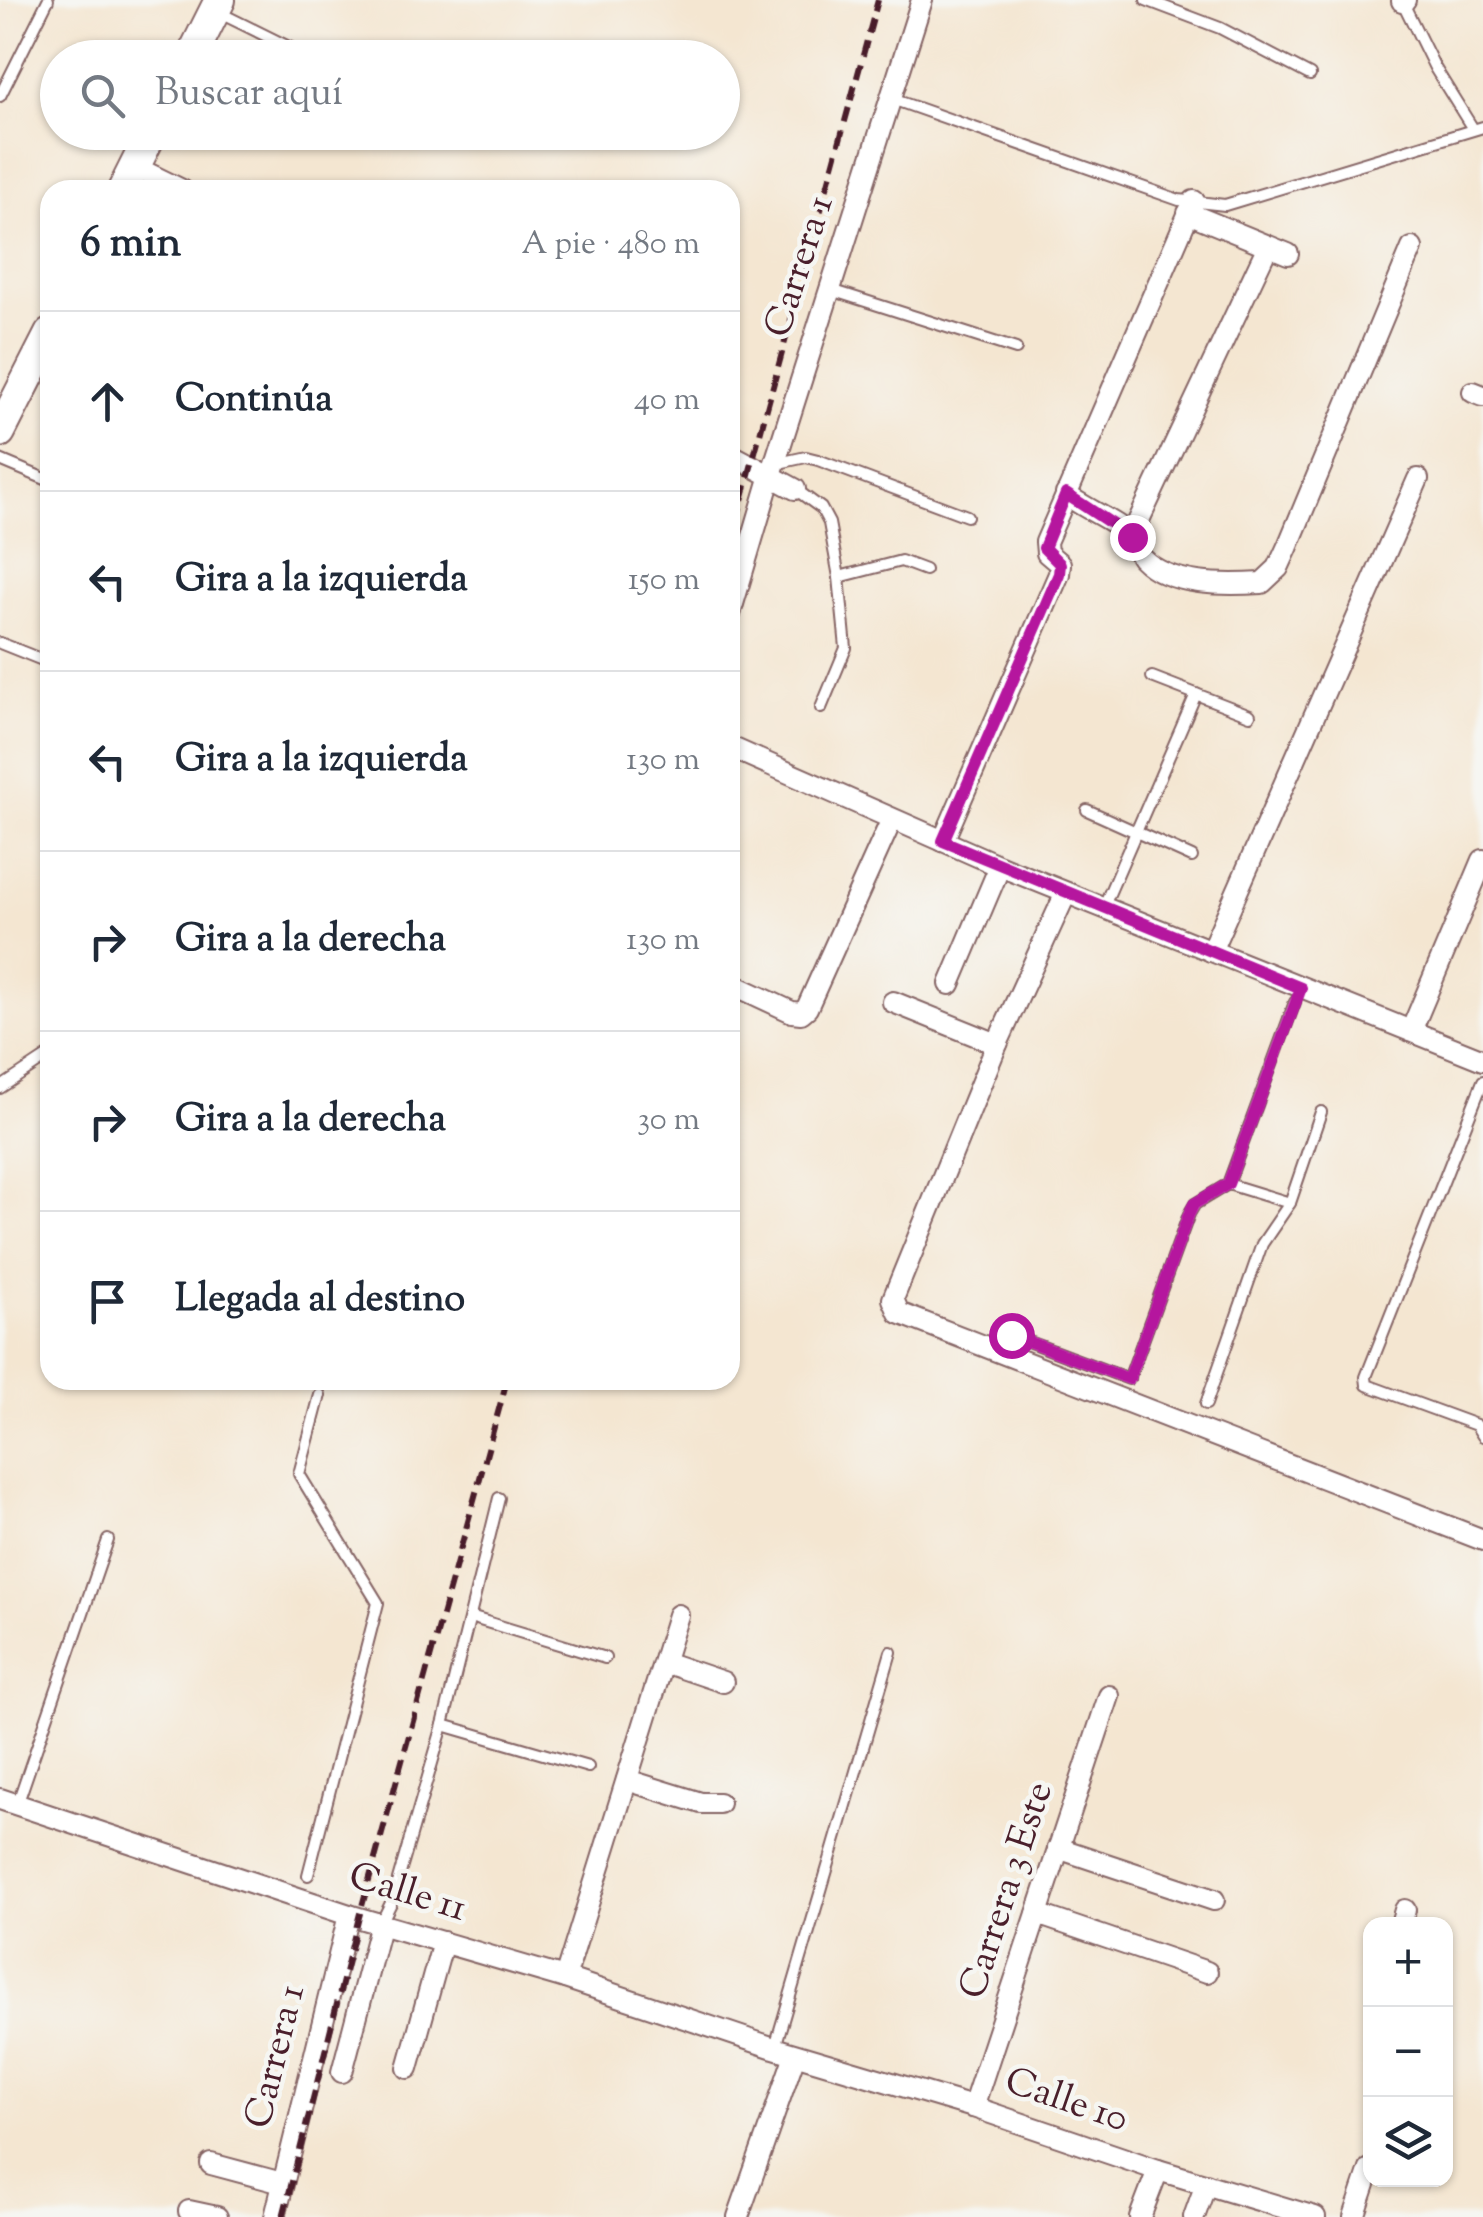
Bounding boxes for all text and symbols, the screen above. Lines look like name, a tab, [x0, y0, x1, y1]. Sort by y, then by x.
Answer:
search box	[40, 40, 740, 150]
icon: search	[75, 68, 130, 123]
text: Buscar aquí	[155, 68, 343, 122]
street label: Carrera 1	[753, 189, 849, 345]
text: 6 min	[80, 215, 181, 275]
text: A pie · 480 m	[522, 222, 700, 268]
icon: ahead	[80, 374, 135, 429]
text: Continúa	[175, 374, 333, 428]
text: 40 m	[634, 378, 700, 424]
route end	[1110, 515, 1156, 561]
icon: left	[80, 554, 135, 609]
text: Gira a la izquierda	[175, 554, 468, 608]
text: 150 m	[628, 558, 700, 604]
icon: left	[80, 734, 135, 789]
text: Gira a la izquierda	[175, 734, 468, 788]
text: 130 m	[626, 738, 700, 784]
icon: right	[80, 914, 135, 969]
text: Gira a la derecha	[175, 914, 446, 968]
text: 130 m	[626, 918, 700, 964]
icon: right	[80, 1094, 135, 1149]
text: Gira a la derecha	[175, 1094, 446, 1148]
text: 30 m	[637, 1098, 700, 1144]
icon: arrive	[80, 1274, 135, 1329]
text: Llegada al destino	[175, 1274, 465, 1328]
route start	[989, 1313, 1035, 1359]
street label: Carrera 3 Este	[948, 1776, 1068, 2006]
street label: Calle 11	[342, 1851, 472, 1937]
map controls	[1363, 1917, 1453, 2187]
button: +	[1363, 1917, 1453, 2007]
street label: Carrera 1	[233, 1980, 321, 2134]
button: −	[1363, 2007, 1453, 2097]
street label: Calle 10	[997, 2056, 1135, 2148]
button: layers	[1363, 2097, 1453, 2187]

